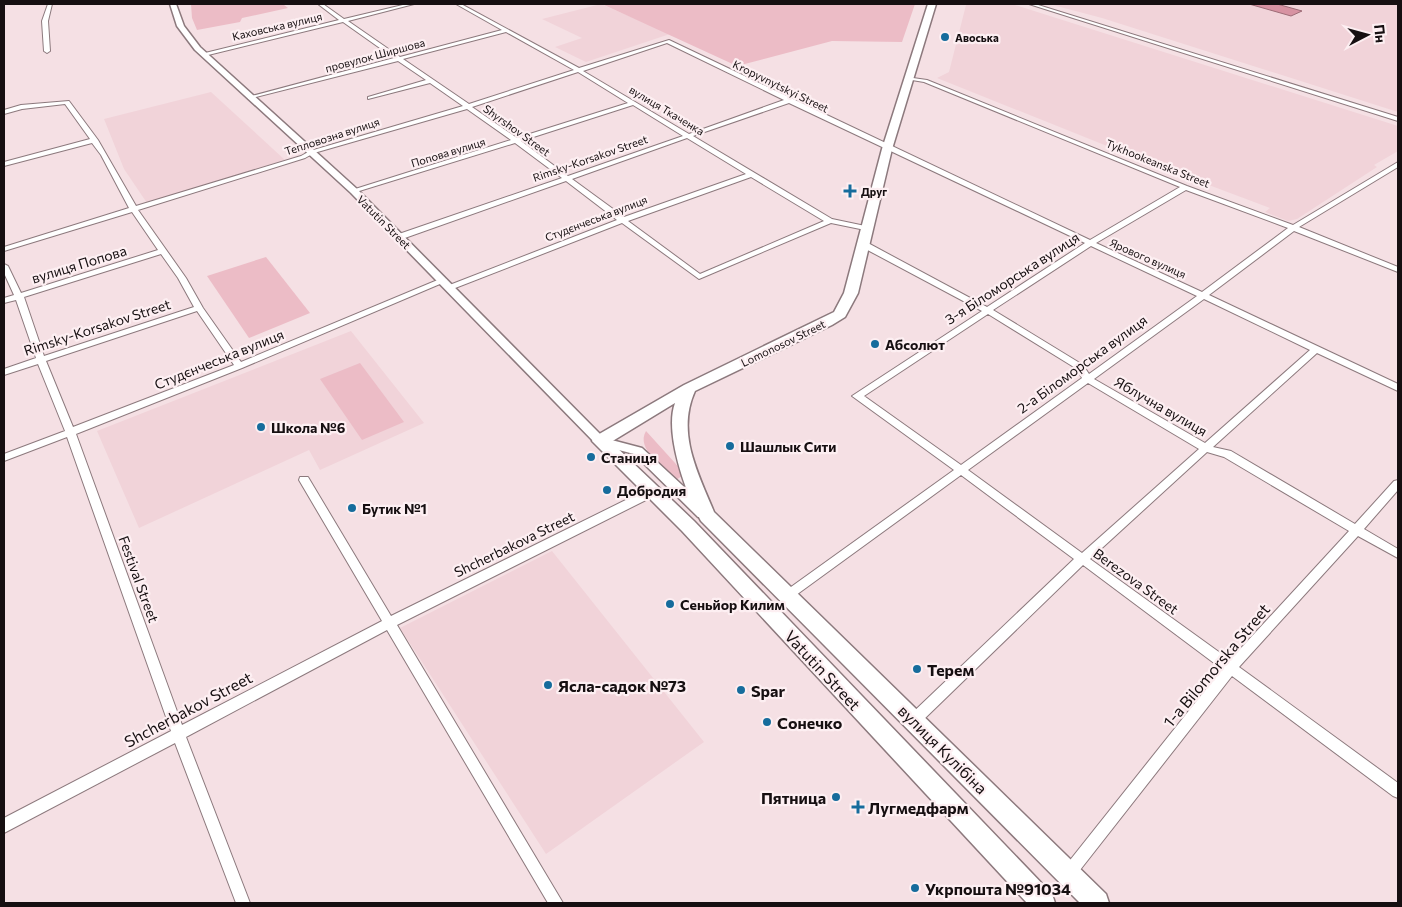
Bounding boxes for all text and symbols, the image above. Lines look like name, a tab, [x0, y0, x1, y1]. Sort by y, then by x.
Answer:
street label: Каховська вулиця	[231, 9, 323, 43]
north arrow	[1342, 10, 1392, 60]
text: Пн	[1371, 23, 1390, 44]
marker: Авоська	[939, 31, 951, 43]
place label: Авоська	[955, 31, 999, 44]
street label: провулок Ширшова	[324, 35, 426, 75]
street label: Kropyvnytskyi Street	[731, 57, 831, 115]
street label: вулиця Ткаченка	[627, 82, 707, 138]
street label: Shyrshov Street	[481, 102, 553, 159]
street label: Тепловозна вулиця	[283, 115, 381, 157]
street label: Rimsky-Korsakov Street	[531, 132, 650, 184]
street label: Попова вулиця	[409, 134, 487, 170]
street label: Tykhookeanska Street	[1104, 136, 1212, 190]
marker: Друг	[843, 184, 857, 198]
place label: Друг	[861, 185, 887, 198]
street label: Студєнчеська вулиця	[543, 192, 649, 244]
street label: Vatutin Street	[355, 193, 414, 252]
street label: 3-я Біломорська вулиця	[942, 228, 1082, 328]
street label: Ярового вулиця	[1108, 235, 1188, 281]
street label: вулиця Попова	[30, 241, 128, 287]
street label: Rimsky-Korsakov Street	[21, 295, 173, 359]
street label: 2-а Біломорська вулиця	[1014, 311, 1150, 417]
street label: Lomonosov Street	[739, 317, 828, 369]
street label: Студєнчеська вулиця	[152, 325, 286, 393]
place label: Абсолют	[885, 336, 945, 353]
marker: Абсолют	[869, 338, 881, 350]
street label: Яблучна вулиця	[1112, 373, 1210, 439]
place label: Школа №6	[271, 419, 346, 436]
marker: Школа №6	[255, 421, 267, 433]
place label: Шашлык Сити	[740, 438, 837, 455]
marker: Шашлык Сити	[724, 440, 736, 452]
place label: Станиця	[601, 449, 657, 466]
marker: Станиця	[585, 451, 597, 463]
place label: Добродия	[617, 482, 686, 499]
marker: Добродия	[601, 484, 613, 496]
place label: Бутик №1	[362, 500, 427, 517]
marker: Бутик №1	[346, 502, 358, 514]
street label: Shcherbakova Street	[451, 507, 577, 581]
street label: Festival Street	[115, 533, 163, 625]
street label: Berezova Street	[1090, 544, 1182, 618]
place label: Сеньйор Килим	[680, 596, 785, 613]
marker: Сеньйор Килим	[664, 598, 676, 610]
street label: 1-a Bilomorska Street	[1159, 599, 1273, 731]
street label: Vatutin Street	[781, 626, 865, 714]
place label: Терем	[927, 660, 974, 679]
marker: Терем	[911, 663, 923, 675]
street label: Shcherbakov Street	[121, 667, 256, 751]
place label: Ясла-садок №73	[558, 676, 686, 695]
marker: Ясла-садок №73	[542, 679, 554, 691]
place label: Spar	[751, 681, 786, 700]
marker: Spar	[735, 684, 747, 696]
street label: вулиця Кулібіна	[895, 701, 991, 797]
place label: Сонечко	[777, 713, 843, 732]
marker: Сонечко	[761, 716, 773, 728]
place label: Пятница	[761, 788, 826, 807]
marker: Пятница	[830, 791, 842, 803]
place label: Лугмедфарм	[868, 798, 969, 817]
marker: Лугмедфарм	[852, 801, 864, 813]
place label: Укрпошта №91034	[925, 879, 1071, 898]
marker: Укрпошта №91034	[909, 882, 921, 894]

